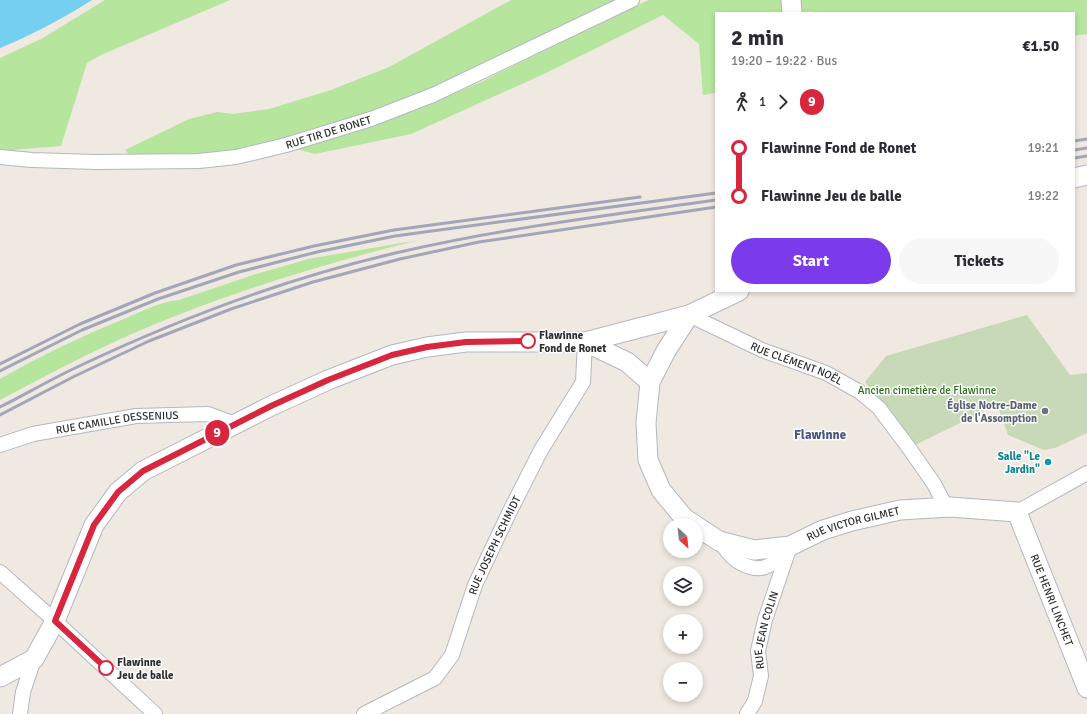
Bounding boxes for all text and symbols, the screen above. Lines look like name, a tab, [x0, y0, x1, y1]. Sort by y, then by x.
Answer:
text: 2 min	[731, 24, 784, 51]
text: €1.50	[1022, 37, 1059, 55]
text: 19:20 – 19:22 · Bus	[731, 53, 837, 69]
icon: walk	[731, 91, 753, 113]
icon: forward	[772, 91, 794, 113]
text: 9	[808, 93, 816, 110]
text: 1	[759, 94, 766, 110]
street label: RUE TIR DE RONET	[284, 113, 373, 151]
text: Flawinne Fond de Ronet	[761, 139, 916, 157]
text: 19:21	[1027, 140, 1059, 156]
text: Flawinne Jeu de balle	[761, 187, 902, 205]
text: 19:22	[1027, 188, 1059, 204]
button: Start	[731, 238, 891, 284]
button: Tickets	[899, 238, 1059, 284]
place label: Flawinne Fond de Ronet	[539, 329, 606, 355]
marker: Flawinne Fond de Ronet	[520, 333, 536, 349]
street label: RUE CLÉMENT NOËL	[748, 339, 845, 388]
park label: Ancien cimetière de Flawinne	[858, 384, 996, 397]
place label: Église Notre-Dame de l'Assomption	[947, 398, 1038, 425]
marker: Église Notre-Dame de l'Assomption	[1040, 406, 1050, 416]
street label: RUE CAMILLE DESSENIUS	[55, 408, 179, 436]
line badge: 9	[204, 420, 230, 446]
text: 9	[213, 424, 221, 441]
district label: Flawinne	[794, 427, 847, 443]
place label: Salle "Le Jardin"	[998, 450, 1041, 476]
marker: Salle "Le Jardin"	[1043, 457, 1053, 467]
street label: RUE JOSEPH SCHMIDT	[466, 493, 523, 596]
street label: RUE VICTOR GILMET	[804, 504, 901, 544]
north arrow	[663, 518, 703, 558]
map controls	[663, 518, 703, 702]
street label: RUE HENRI LINCHET	[1028, 552, 1076, 648]
button: layers	[663, 566, 703, 606]
street label: RUE JEAN COLIN	[751, 589, 781, 670]
button: +	[663, 614, 703, 654]
place label: Flawinne Jeu de balle	[117, 656, 174, 682]
marker: Flawinne Jeu de balle	[98, 660, 114, 676]
button: −	[663, 662, 703, 702]

